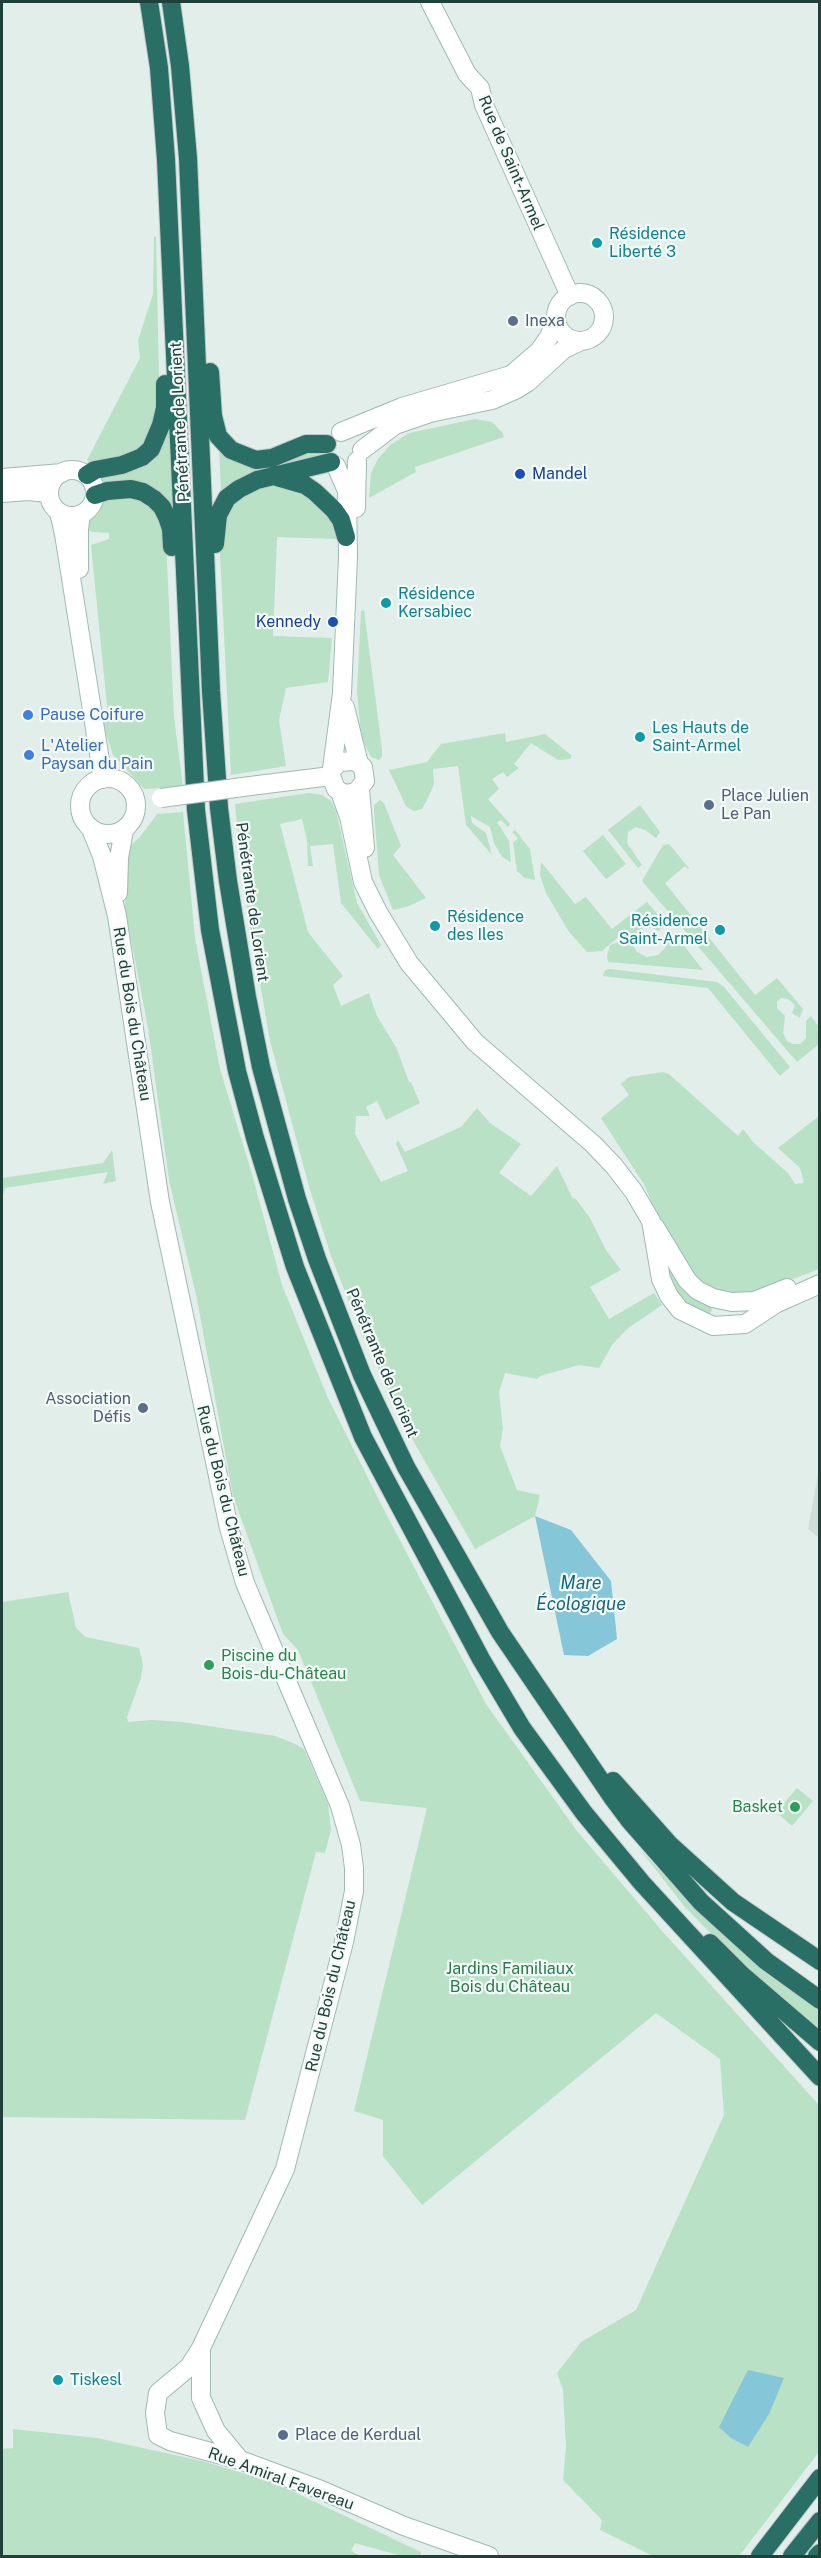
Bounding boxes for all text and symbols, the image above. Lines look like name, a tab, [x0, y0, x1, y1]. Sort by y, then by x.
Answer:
street label: Rue de Saint-Armel	[474, 93, 548, 233]
place label: Résidence Liberté 3	[609, 224, 686, 262]
marker: Résidence Liberté 3	[590, 236, 604, 250]
place label: Inexa	[525, 311, 565, 331]
marker: Inexa	[506, 314, 520, 328]
street label: Pénétrante de Lorient	[166, 341, 194, 503]
place label: Mandel	[532, 464, 588, 484]
marker: Mandel	[513, 467, 527, 481]
place label: Résidence Kersabiec	[398, 584, 475, 622]
marker: Résidence Kersabiec	[379, 596, 393, 610]
place label: Kennedy	[256, 612, 321, 632]
marker: Kennedy	[326, 615, 340, 629]
place label: Pause Coifure	[40, 705, 144, 725]
marker: Pause Coifure	[21, 708, 35, 722]
place label: Les Hauts de Saint-Armel	[652, 718, 749, 756]
marker: Les Hauts de Saint-Armel	[633, 730, 647, 744]
place label: L'Atelier Paysan du Pain	[41, 736, 153, 774]
marker: L'Atelier Paysan du Pain	[22, 748, 36, 762]
place label: Place Julien Le Pan	[721, 786, 809, 824]
marker: Place Julien Le Pan	[702, 798, 716, 812]
street label: Pénétrante de Lorient	[231, 821, 273, 983]
place label: Résidence des Iles	[447, 907, 524, 945]
place label: Résidence Saint-Armel	[619, 911, 708, 949]
marker: Résidence des Iles	[428, 919, 442, 933]
marker: Résidence Saint-Armel	[713, 923, 727, 937]
street label: Rue du Bois du Château	[109, 926, 155, 1102]
street label: Pénétrante de Lorient	[342, 1285, 422, 1441]
place label: Association Défis	[45, 1389, 131, 1427]
marker: Association Défis	[136, 1401, 150, 1415]
street label: Rue du Bois du Château	[192, 1403, 254, 1579]
water label: Mare Écologique	[536, 1572, 626, 1614]
place label: Piscine du Bois-du-Château	[221, 1646, 346, 1684]
marker: Piscine du Bois-du-Château	[202, 1658, 216, 1672]
place label: Basket	[732, 1797, 783, 1817]
marker: Basket	[788, 1800, 802, 1814]
street label: Rue du Bois du Château	[302, 1898, 360, 2074]
park label: Jardins Familiaux Bois du Château	[446, 1959, 574, 1997]
place label: Tiskesl	[70, 2370, 122, 2390]
marker: Tiskesl	[51, 2373, 65, 2387]
place label: Place de Kerdual	[295, 2425, 421, 2445]
marker: Place de Kerdual	[276, 2428, 290, 2442]
street label: Rue Amiral Favereau	[205, 2444, 357, 2514]

